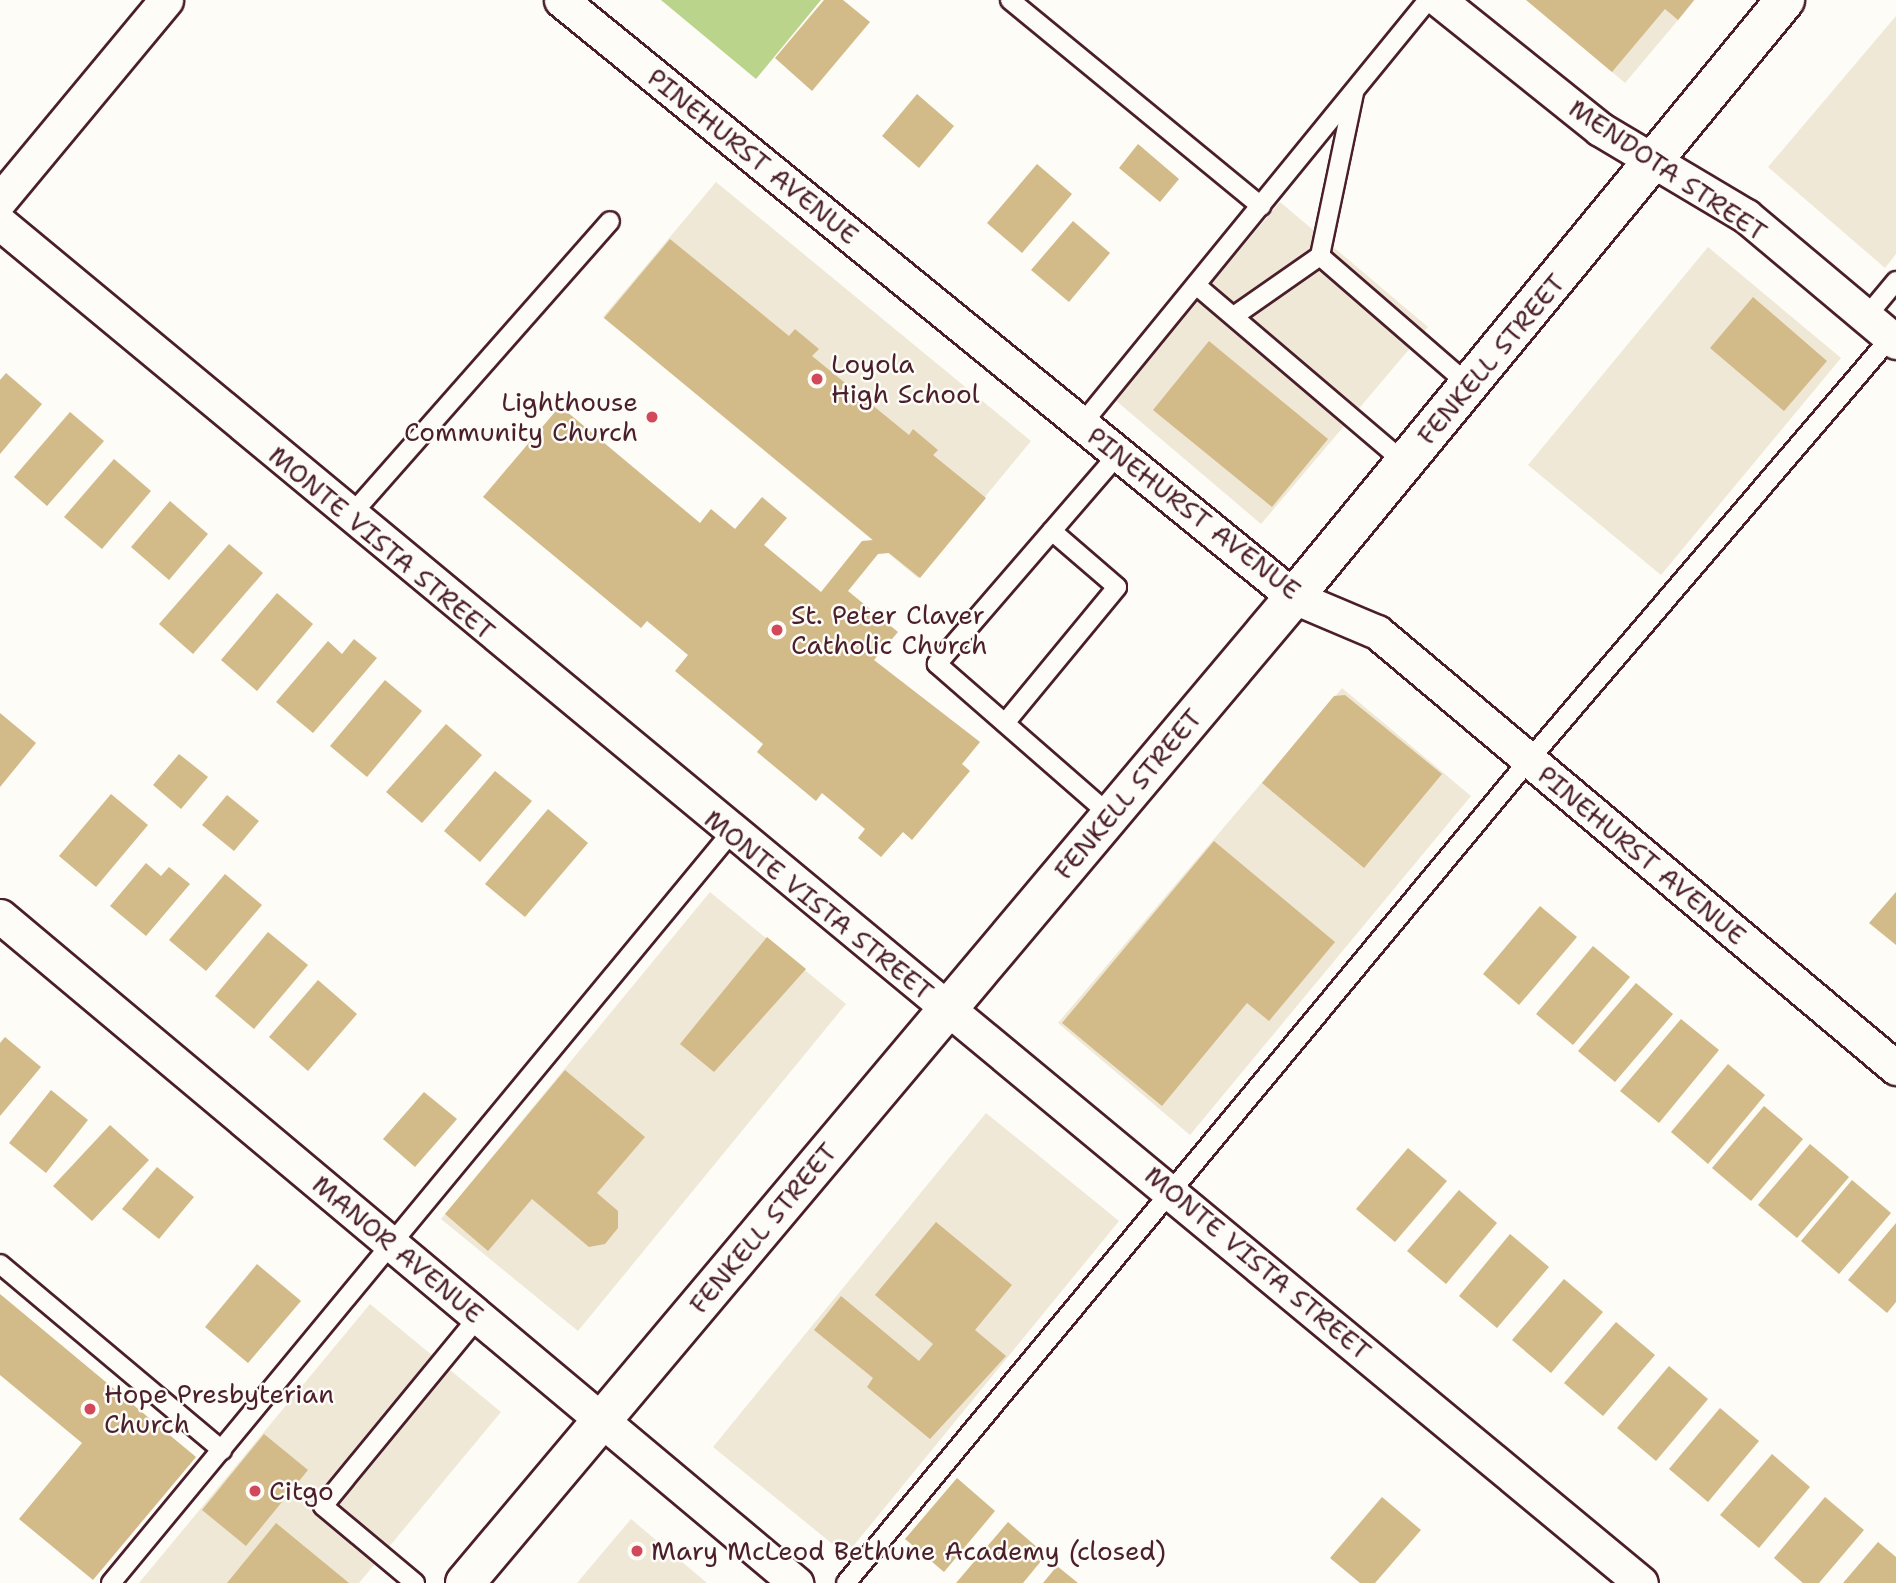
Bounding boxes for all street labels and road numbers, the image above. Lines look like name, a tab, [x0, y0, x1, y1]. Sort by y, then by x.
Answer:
street label: PINEHURST AVENUE	[641, 61, 865, 251]
street label: MENDOTA STREET	[1563, 92, 1773, 248]
street label: FENKELL STREET	[1411, 267, 1571, 451]
street label: PINEHURST AVENUE	[1081, 420, 1307, 606]
street label: MONTE VISTA STREET	[263, 439, 501, 647]
street label: FENKELL STREET	[1048, 702, 1208, 886]
street label: PINEHURST AVENUE	[1532, 759, 1752, 951]
street label: MONTE VISTA STREET	[698, 803, 940, 1007]
street label: FENKELL STREET	[683, 1136, 843, 1320]
street label: MONTE VISTA STREET	[1139, 1159, 1377, 1367]
street label: MANOR AVENUE	[306, 1168, 490, 1330]

